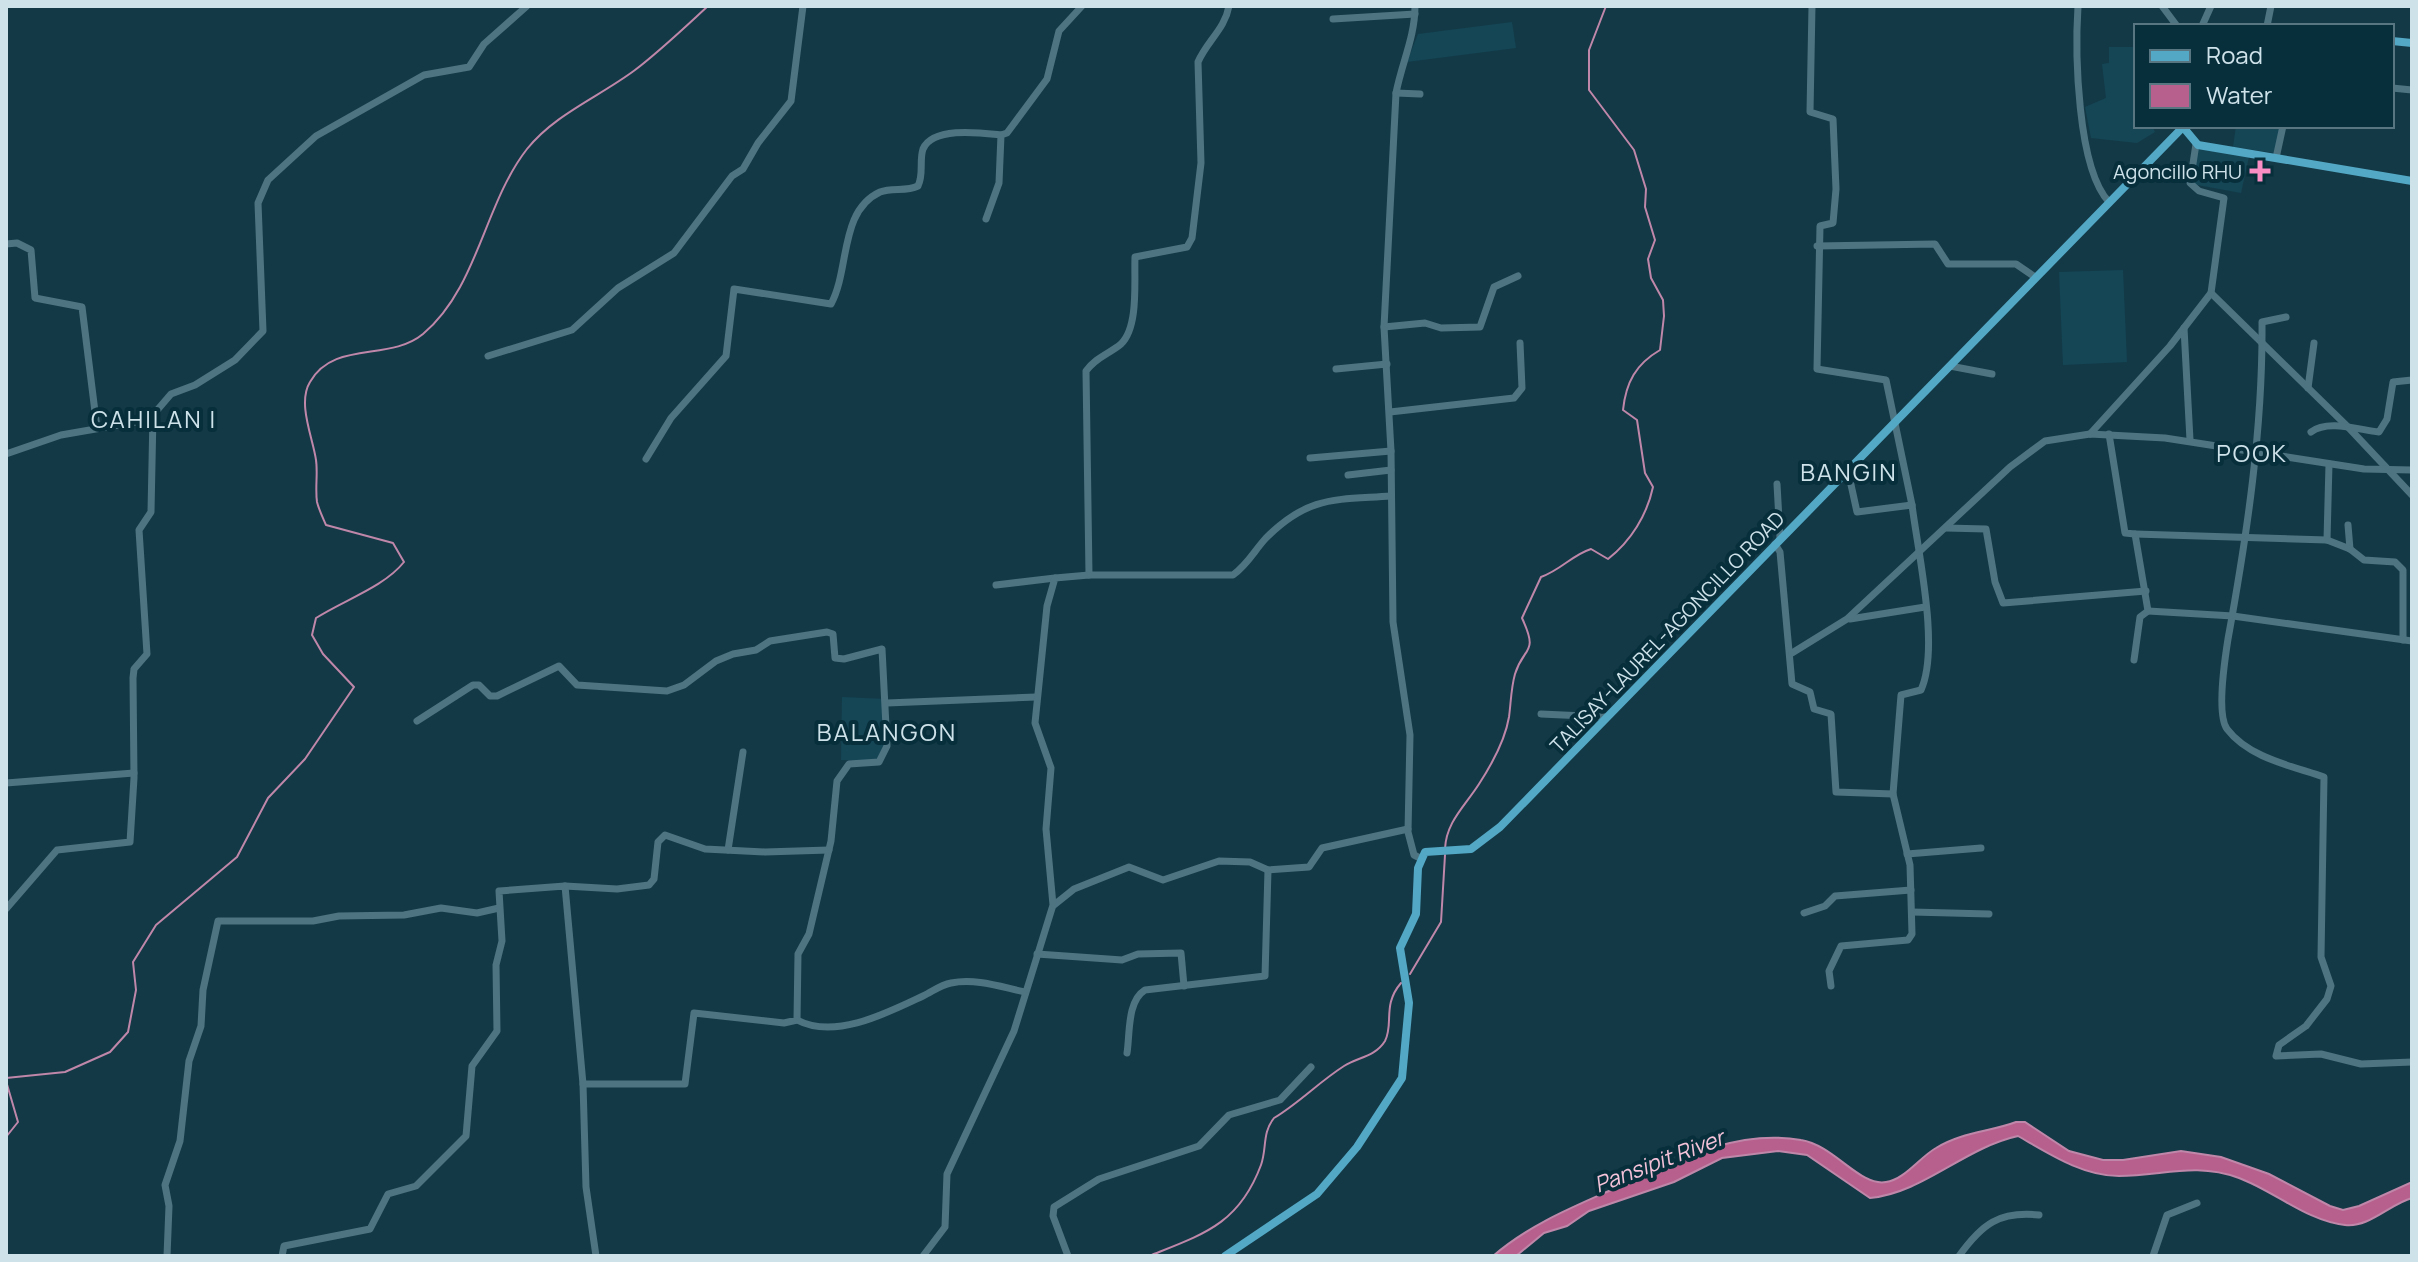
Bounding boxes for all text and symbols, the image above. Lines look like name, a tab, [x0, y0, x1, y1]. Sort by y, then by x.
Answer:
legend	[2134, 24, 2394, 128]
text: Road	[2206, 38, 2263, 71]
text: Water	[2206, 78, 2273, 111]
place label: Agoncillo RHU	[2113, 158, 2242, 185]
marker: Agoncillo RHU	[2249, 160, 2271, 182]
district label: CAHILAN I	[91, 402, 217, 435]
district label: POOK	[2216, 436, 2288, 469]
district label: BANGIN	[1800, 455, 1898, 488]
street label: TALISAY-LAUREL-AGONCILLO ROAD	[1544, 505, 1790, 759]
district label: BALANGON	[817, 715, 957, 748]
water label: Pansipit River	[1590, 1121, 1731, 1199]

